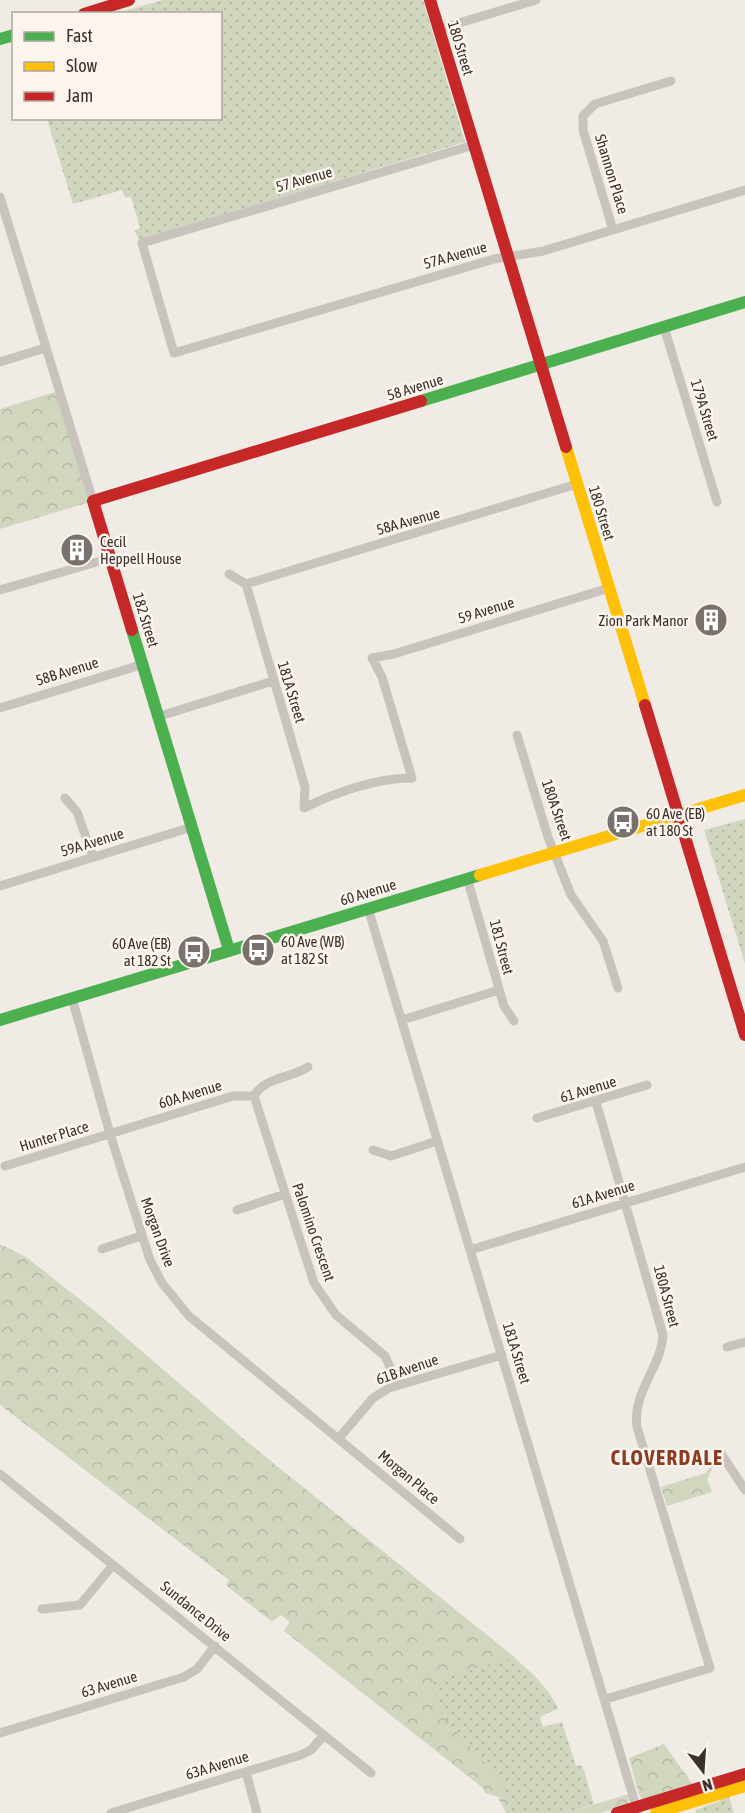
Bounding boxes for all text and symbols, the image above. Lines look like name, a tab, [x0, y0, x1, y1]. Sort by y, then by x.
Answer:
legend	[12, 12, 222, 120]
street label: 180 Street	[445, 19, 477, 77]
text: Fast	[66, 25, 93, 46]
text: Slow	[66, 55, 97, 76]
text: Jam	[66, 85, 93, 106]
street label: Shannon Place	[592, 132, 632, 216]
street label: 57 Avenue	[274, 163, 334, 195]
street label: 57A Avenue	[421, 238, 489, 272]
street label: 58 Avenue	[385, 370, 445, 404]
street label: 179A Street	[688, 377, 722, 443]
street label: 180 Street	[586, 484, 618, 542]
street label: 58A Avenue	[374, 504, 442, 538]
building icon: Cecil Heppell House	[59, 532, 95, 568]
place label: Cecil Heppell House	[100, 533, 182, 567]
street label: 182 Street	[130, 591, 162, 649]
street label: 59 Avenue	[456, 593, 516, 627]
building icon: Zion Park Manor	[693, 602, 729, 638]
place label: Zion Park Manor	[599, 612, 689, 629]
street label: 58B Avenue	[34, 653, 101, 689]
street label: 181A Street	[275, 659, 309, 725]
street label: 180A Street	[539, 777, 575, 843]
bus stop icon: 60 Ave (EB) at 180 St	[605, 804, 641, 840]
place label: 60 Ave (EB) at 180 St	[646, 805, 705, 839]
street label: 59A Avenue	[58, 824, 126, 860]
street label: 60 Avenue	[338, 875, 398, 909]
street label: 181 Street	[487, 918, 517, 976]
bus stop icon: 60 Ave (WB) at 182 St	[240, 932, 276, 968]
place label: 60 Ave (WB) at 182 St	[281, 933, 345, 967]
bus stop icon: 60 Ave (EB) at 182 St	[176, 934, 212, 970]
place label: 60 Ave (EB) at 182 St	[112, 935, 171, 969]
street label: 61 Avenue	[558, 1072, 618, 1106]
street label: 60A Avenue	[156, 1076, 224, 1112]
street label: Hunter Place	[17, 1117, 91, 1155]
street label: 61A Avenue	[569, 1176, 637, 1212]
street label: Palomino Crescent	[289, 1181, 339, 1283]
street label: Morgan Drive	[138, 1195, 178, 1269]
street label: 180A Street	[651, 1263, 683, 1329]
street label: 181A Street	[500, 1320, 534, 1386]
street label: 61B Avenue	[374, 1350, 441, 1388]
district label: CLOVERDALE	[610, 1445, 724, 1469]
street label: Morgan Place	[375, 1447, 443, 1507]
street label: Sundance Drive	[157, 1577, 235, 1645]
street label: 63 Avenue	[79, 1667, 139, 1701]
north arrow	[673, 1741, 733, 1801]
street label: 63A Avenue	[183, 1747, 251, 1783]
text: N	[700, 1775, 715, 1795]

